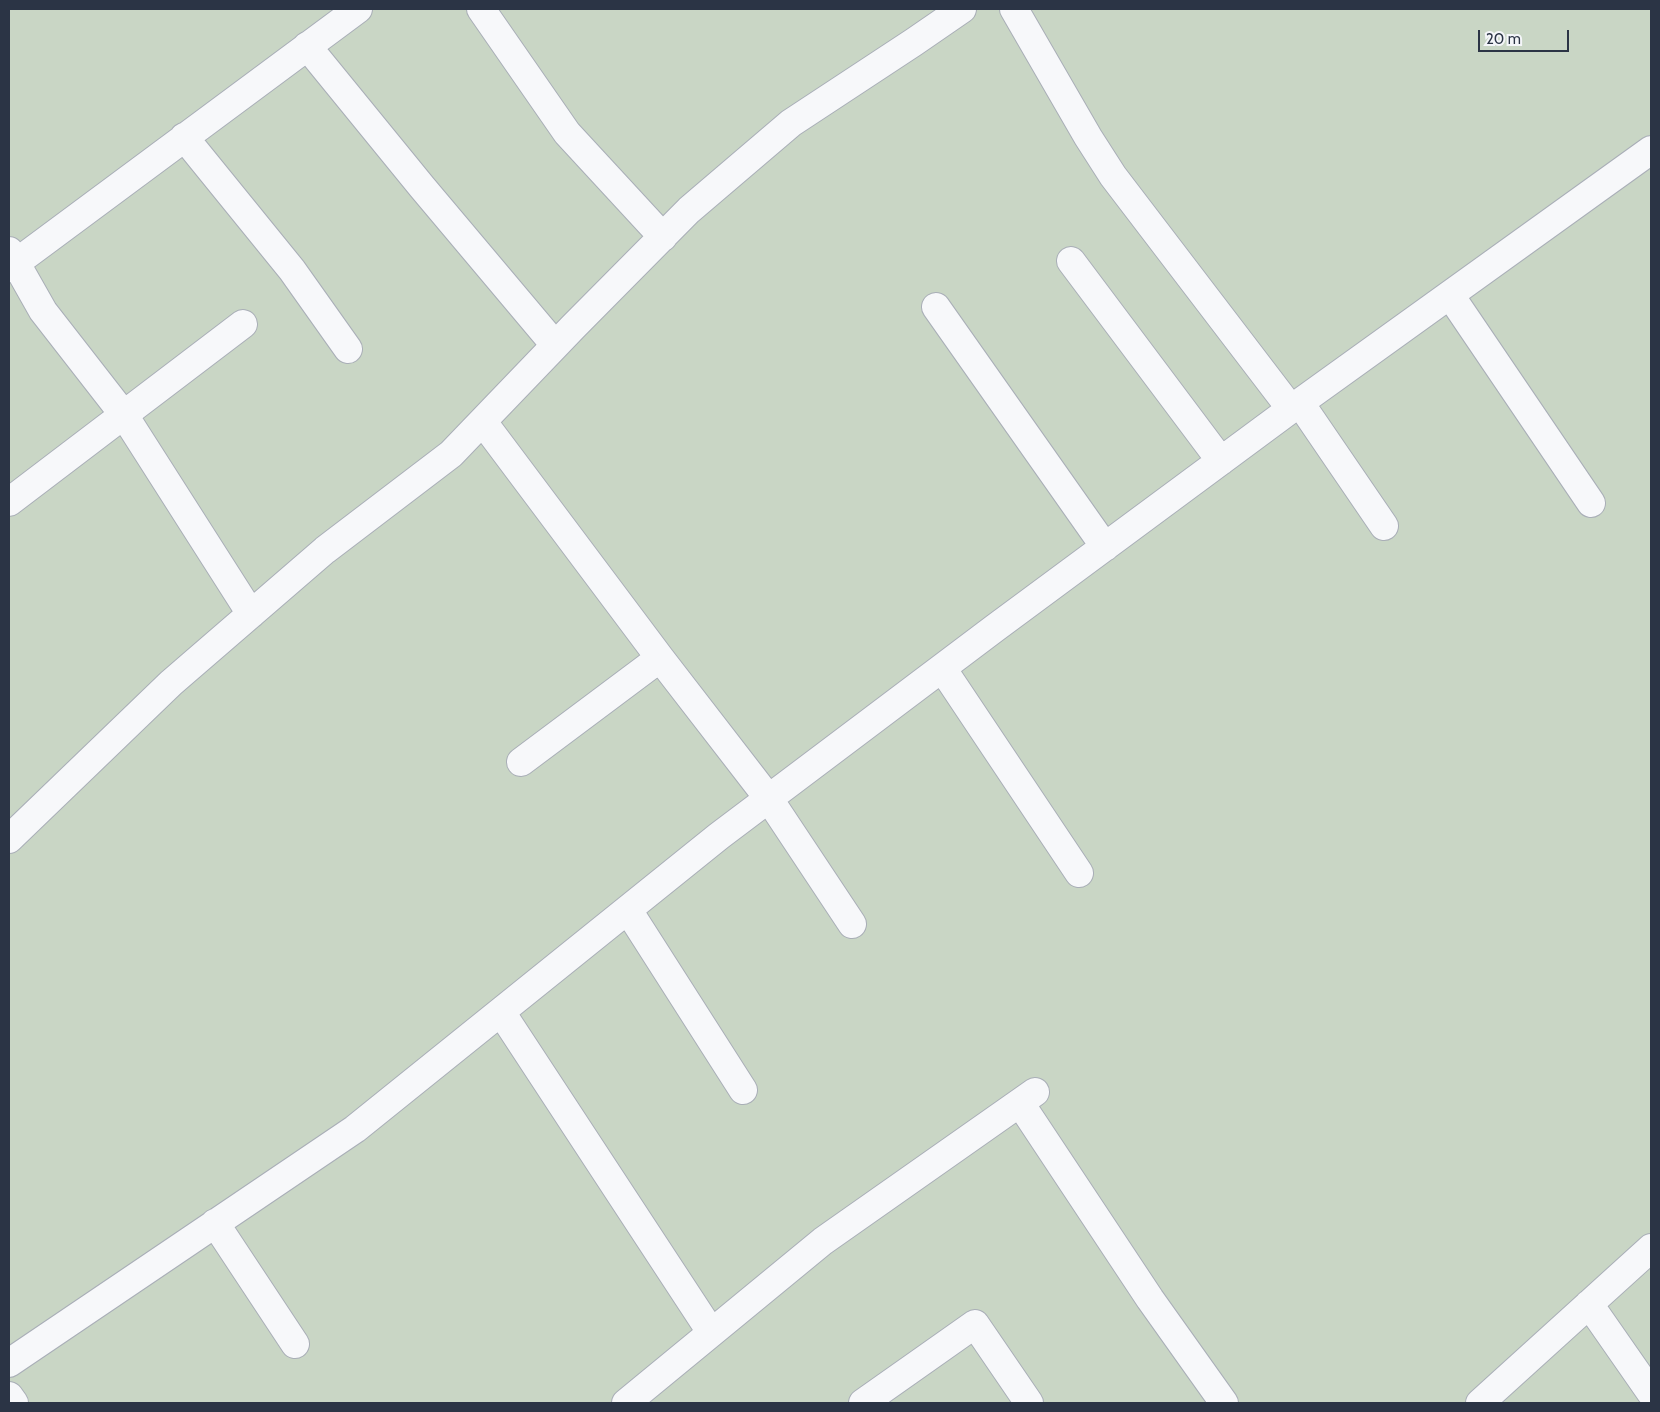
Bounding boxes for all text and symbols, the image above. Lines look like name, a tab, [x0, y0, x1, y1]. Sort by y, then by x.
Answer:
scale bar	[1480, 20, 1571, 52]
text: 20 m	[1486, 30, 1521, 48]

